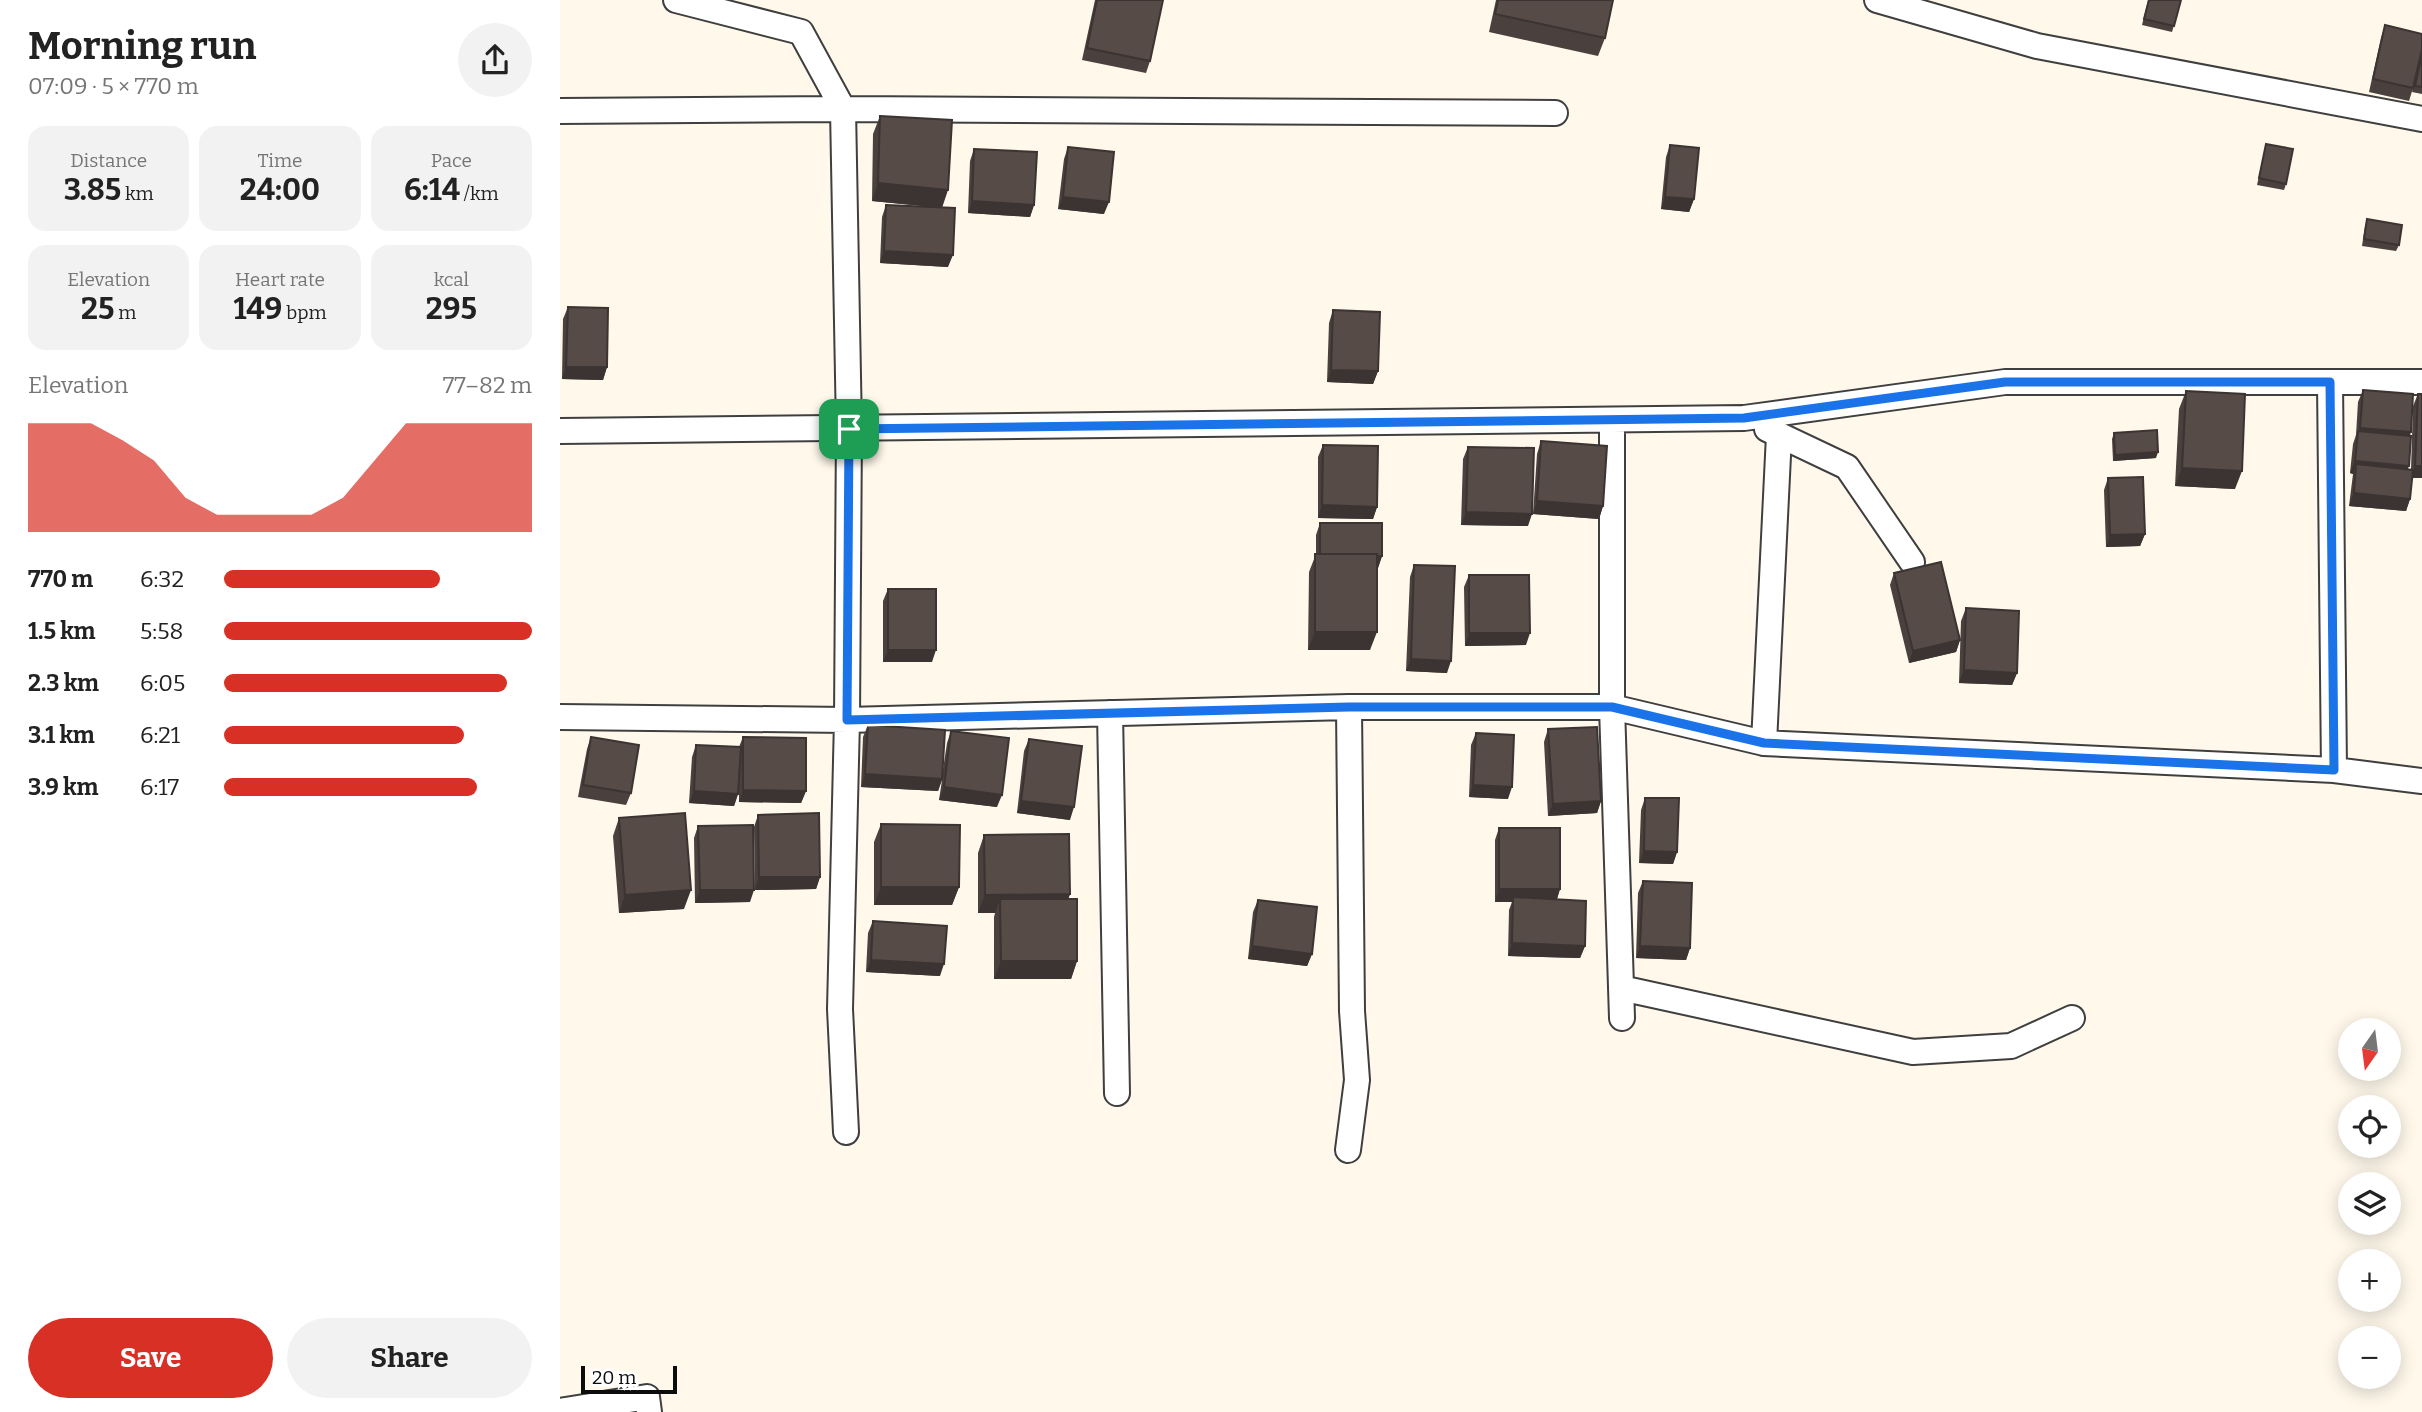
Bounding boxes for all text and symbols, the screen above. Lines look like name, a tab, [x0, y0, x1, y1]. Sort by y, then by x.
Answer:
text: Morning run	[28, 23, 256, 69]
button: share	[458, 23, 532, 97]
text: 07:09 · 5 × 770 m	[28, 72, 199, 100]
text: Distance	[70, 149, 147, 172]
text: Time	[258, 149, 302, 172]
text: Pace	[431, 149, 472, 172]
text: 3.85	[64, 172, 121, 208]
text: 24:00	[240, 172, 320, 208]
text: 6:14	[404, 172, 460, 208]
text: km	[121, 182, 154, 205]
text: /km	[460, 182, 499, 205]
text: Elevation	[67, 268, 150, 291]
text: Heart rate	[235, 268, 325, 291]
text: kcal	[434, 268, 469, 291]
text: 25	[81, 291, 114, 327]
text: 149	[233, 291, 282, 327]
text: 295	[426, 291, 477, 327]
text: m	[114, 301, 136, 324]
text: bpm	[282, 301, 327, 324]
text: Elevation	[28, 371, 128, 399]
text: 77–82 m	[443, 371, 532, 399]
pin	[819, 399, 879, 459]
icon: arrive	[830, 410, 868, 448]
text: 770 m	[28, 565, 93, 593]
text: 6:32	[140, 565, 184, 593]
text: 1.5 km	[28, 617, 95, 645]
text: 5:58	[140, 617, 183, 645]
text: 2.3 km	[28, 669, 99, 697]
text: 6:05	[140, 669, 185, 697]
text: 3.1 km	[28, 721, 95, 749]
text: 6:21	[140, 721, 180, 749]
text: 3.9 km	[28, 773, 98, 801]
text: 6:17	[140, 773, 179, 801]
north arrow	[2338, 1018, 2401, 1082]
map controls	[2338, 1018, 2401, 1389]
button: locate	[2338, 1095, 2401, 1158]
button: layers	[2338, 1172, 2401, 1235]
button: +	[2338, 1249, 2401, 1312]
button: Save	[28, 1318, 273, 1398]
button: Share	[287, 1318, 532, 1398]
button: −	[2338, 1326, 2401, 1389]
scale bar	[581, 1363, 677, 1395]
text: 20 m	[592, 1366, 636, 1389]

